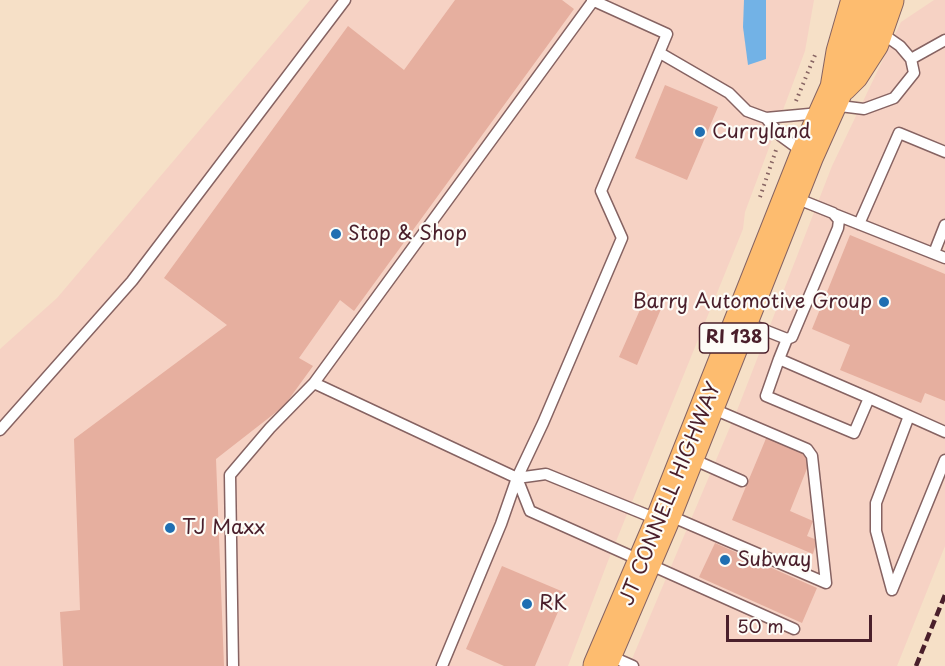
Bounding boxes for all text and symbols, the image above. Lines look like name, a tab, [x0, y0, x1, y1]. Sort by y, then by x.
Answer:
place label: Curryland	[712, 120, 811, 144]
marker: Curryland	[693, 125, 707, 139]
place label: Stop & Shop	[348, 222, 467, 246]
marker: Stop & Shop	[329, 227, 343, 241]
place label: Barry Automotive Group	[633, 290, 872, 314]
marker: Barry Automotive Group	[877, 295, 891, 309]
road number: RI 138	[700, 323, 768, 353]
street label: JT CONNELL HIGHWAY	[615, 379, 727, 609]
place label: TJ Maxx	[182, 516, 265, 540]
marker: TJ Maxx	[163, 521, 177, 535]
place label: Subway	[737, 548, 811, 572]
marker: Subway	[718, 553, 732, 567]
place label: RK	[539, 592, 567, 616]
marker: RK	[520, 597, 534, 611]
scale bar	[729, 603, 874, 641]
text: 50 m	[737, 612, 784, 639]

